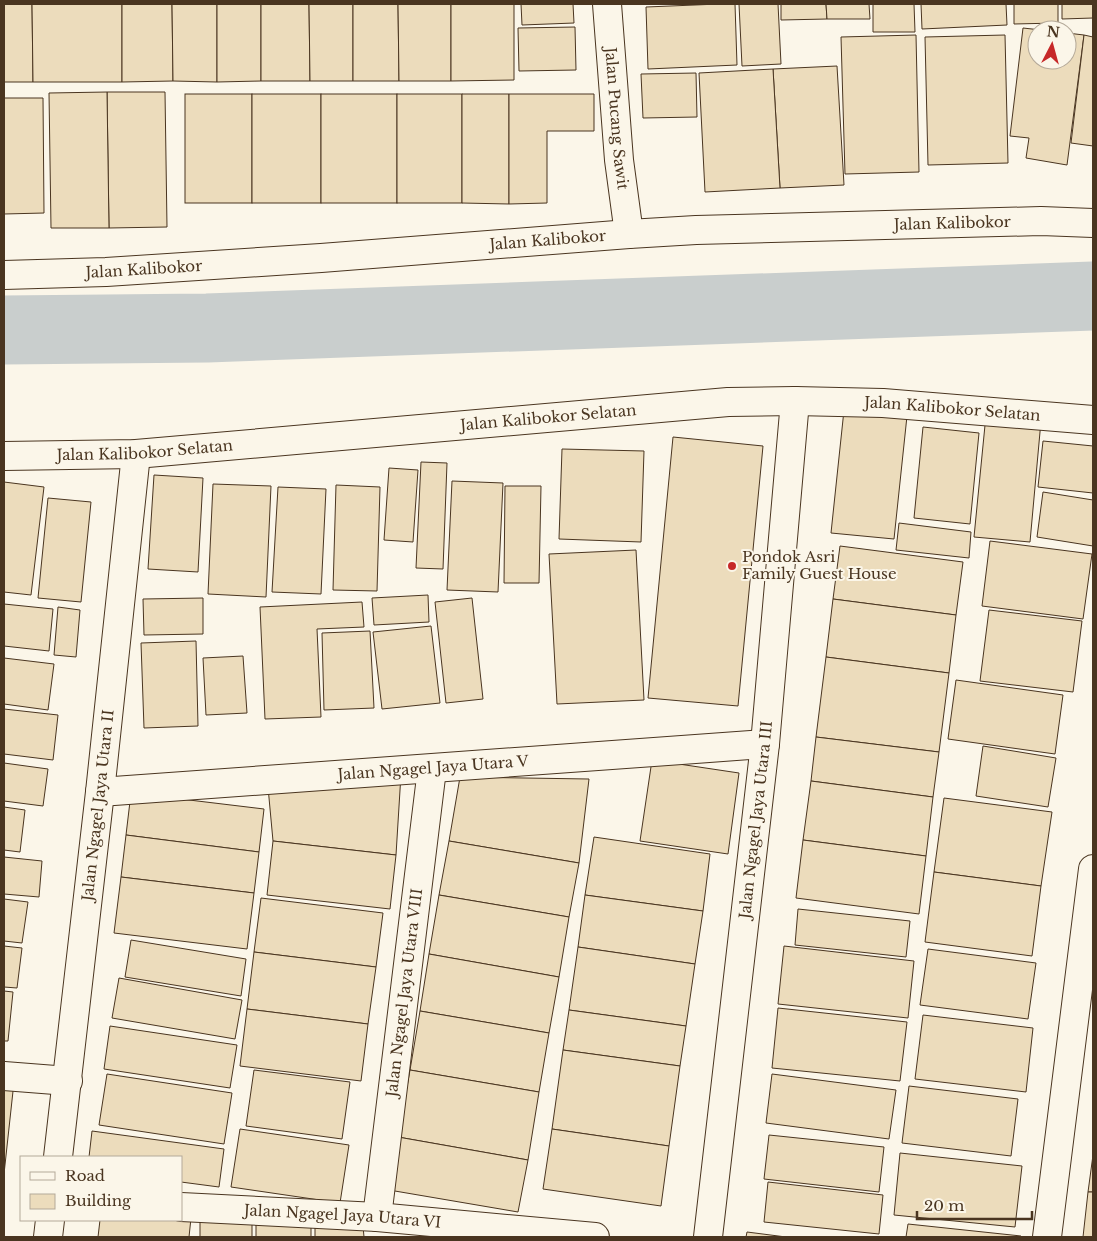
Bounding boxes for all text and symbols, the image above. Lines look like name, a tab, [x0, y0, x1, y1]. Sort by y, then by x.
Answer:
north arrow	[1027, 20, 1077, 70]
text: N	[1046, 22, 1061, 42]
street label: Jalan Pucang Sawit	[601, 45, 633, 191]
street label: Jalan Kalibokor	[892, 212, 1012, 234]
street label: Jalan Kalibokor	[487, 226, 608, 254]
street label: Jalan Kalibokor	[83, 256, 204, 282]
street label: Jalan Kalibokor Selatan	[862, 393, 1041, 425]
street label: Jalan Kalibokor Selatan	[458, 400, 637, 435]
street label: Jalan Kalibokor Selatan	[55, 436, 234, 464]
place label: Pondok Asri Family Guest House	[742, 547, 896, 583]
marker: Pondok Asri Family Guest House	[726, 560, 738, 572]
street label: Jalan Ngagel Jaya Utara II	[77, 708, 118, 904]
street label: Jalan Ngagel Jaya Utara III	[735, 720, 776, 922]
street label: Jalan Ngagel Jaya Utara V	[335, 751, 529, 784]
street label: Jalan Ngagel Jaya Utara VIII	[382, 887, 426, 1100]
legend	[20, 1156, 182, 1221]
text: Road	[65, 1166, 105, 1185]
scale bar	[917, 1188, 1032, 1220]
text: Building	[65, 1191, 132, 1210]
text: 20 m	[924, 1196, 964, 1215]
street label: Jalan Ngagel Jaya Utara VI	[242, 1200, 442, 1232]

